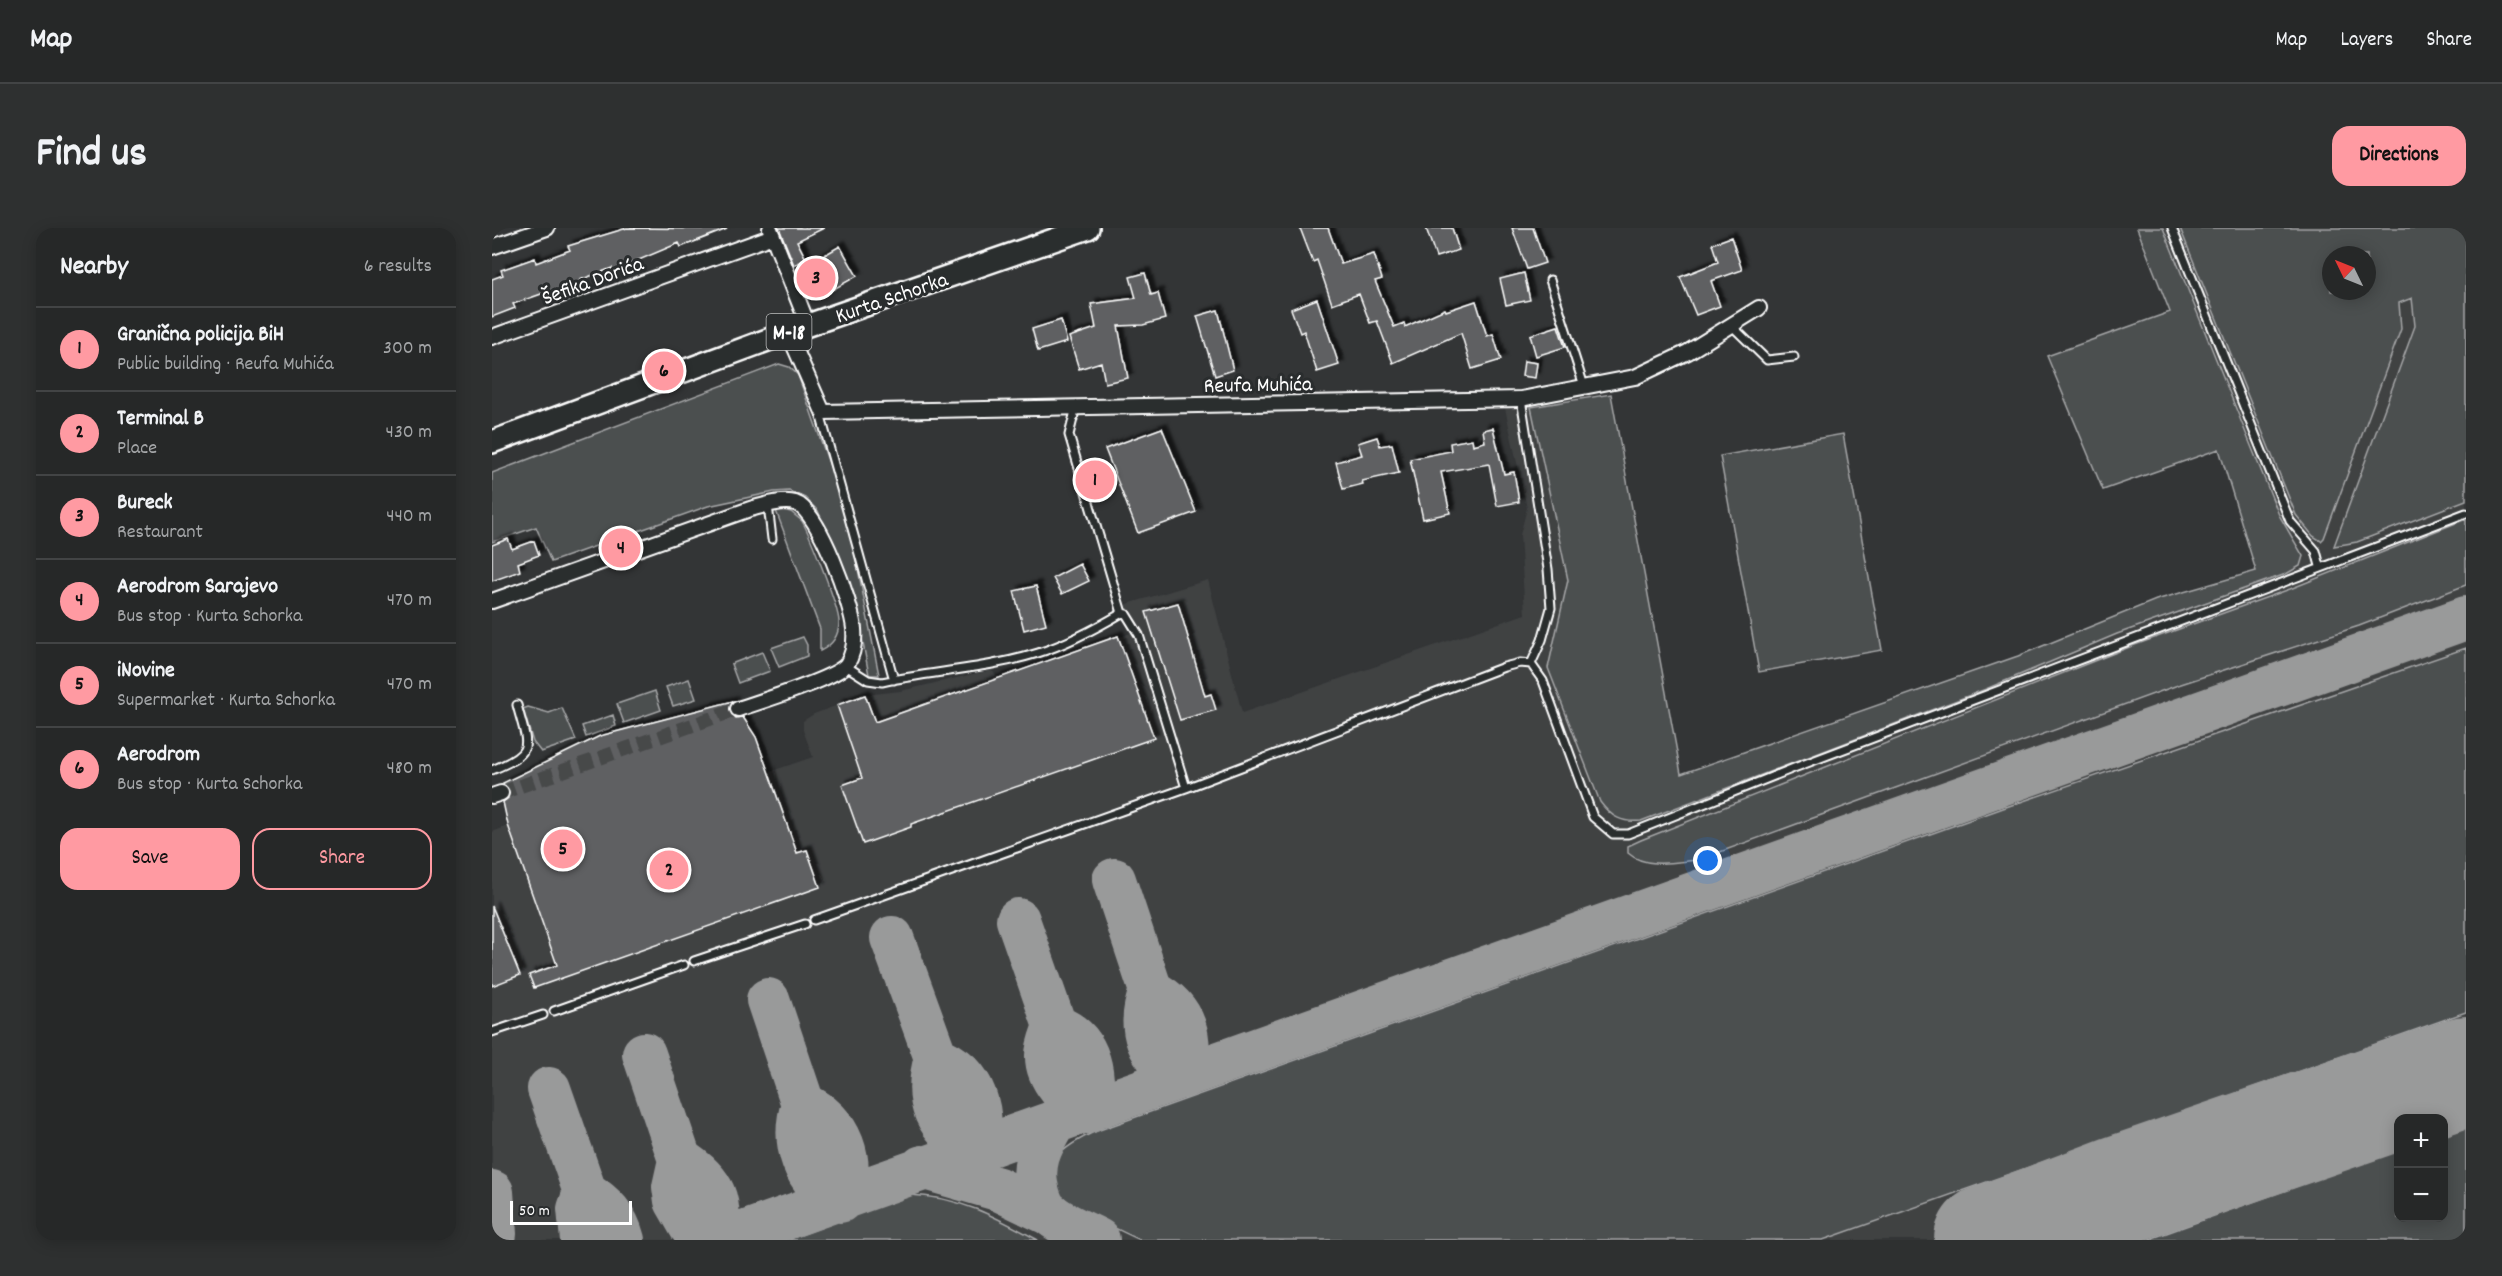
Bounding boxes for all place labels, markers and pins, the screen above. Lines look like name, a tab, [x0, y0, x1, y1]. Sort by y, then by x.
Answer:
pin: 3	[796, 256, 836, 300]
pin: 6	[644, 348, 684, 394]
pin: 1	[1076, 458, 1114, 502]
pin: 4	[602, 526, 640, 570]
pin: 5	[544, 826, 582, 872]
pin: 2	[650, 848, 688, 892]

